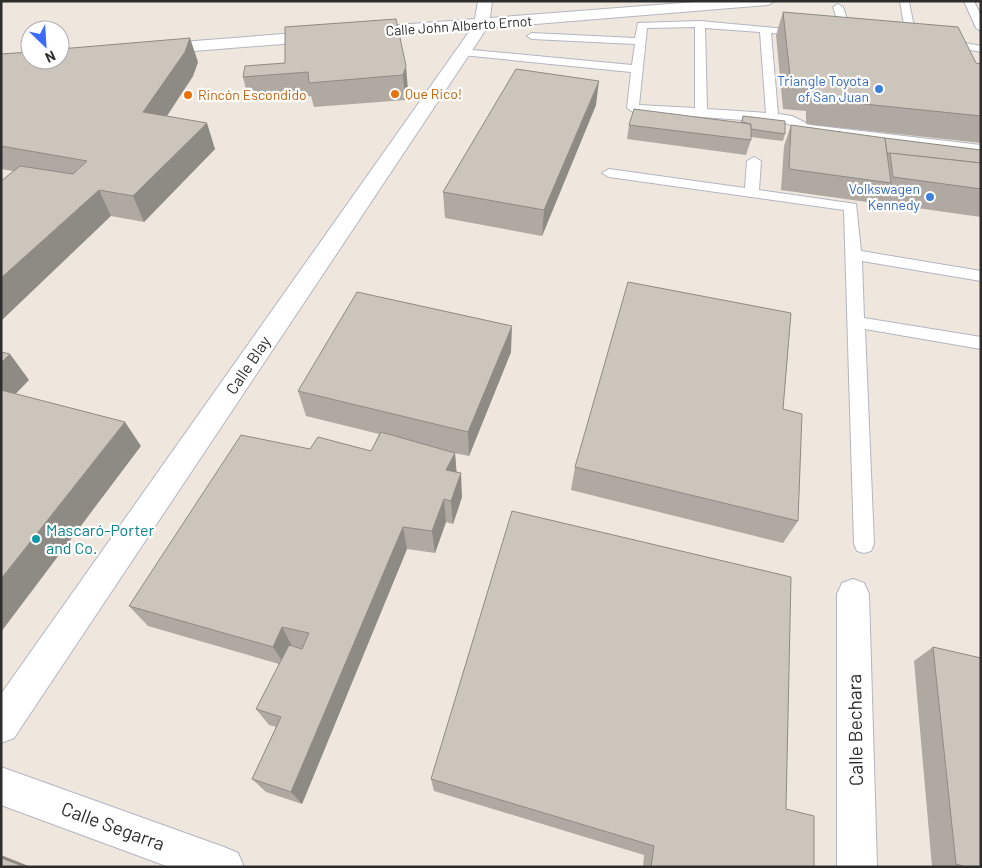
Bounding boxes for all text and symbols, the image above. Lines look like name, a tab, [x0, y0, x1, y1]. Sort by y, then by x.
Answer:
street label: Calle John Alberto Ernot	[385, 12, 533, 39]
north arrow	[20, 20, 70, 70]
text: N	[43, 48, 59, 67]
place label: Triangle Toyota of San Juan	[777, 72, 869, 105]
marker: Triangle Toyota of San Juan	[873, 83, 885, 95]
place label: Que Rico!	[405, 85, 462, 102]
place label: Rincón Escondido	[198, 86, 307, 103]
marker: Que Rico!	[389, 88, 401, 100]
marker: Rincón Escondido	[182, 89, 194, 101]
place label: Volkswagen Kennedy	[849, 180, 921, 213]
marker: Volkswagen Kennedy	[924, 191, 936, 203]
street label: Calle Blay	[221, 332, 274, 397]
place label: Mascaró-Porter and Co.	[46, 520, 154, 557]
marker: Mascaró-Porter and Co.	[30, 533, 42, 545]
street label: Calle Bechara	[842, 674, 867, 786]
street label: Calle Segarra	[58, 796, 168, 855]

